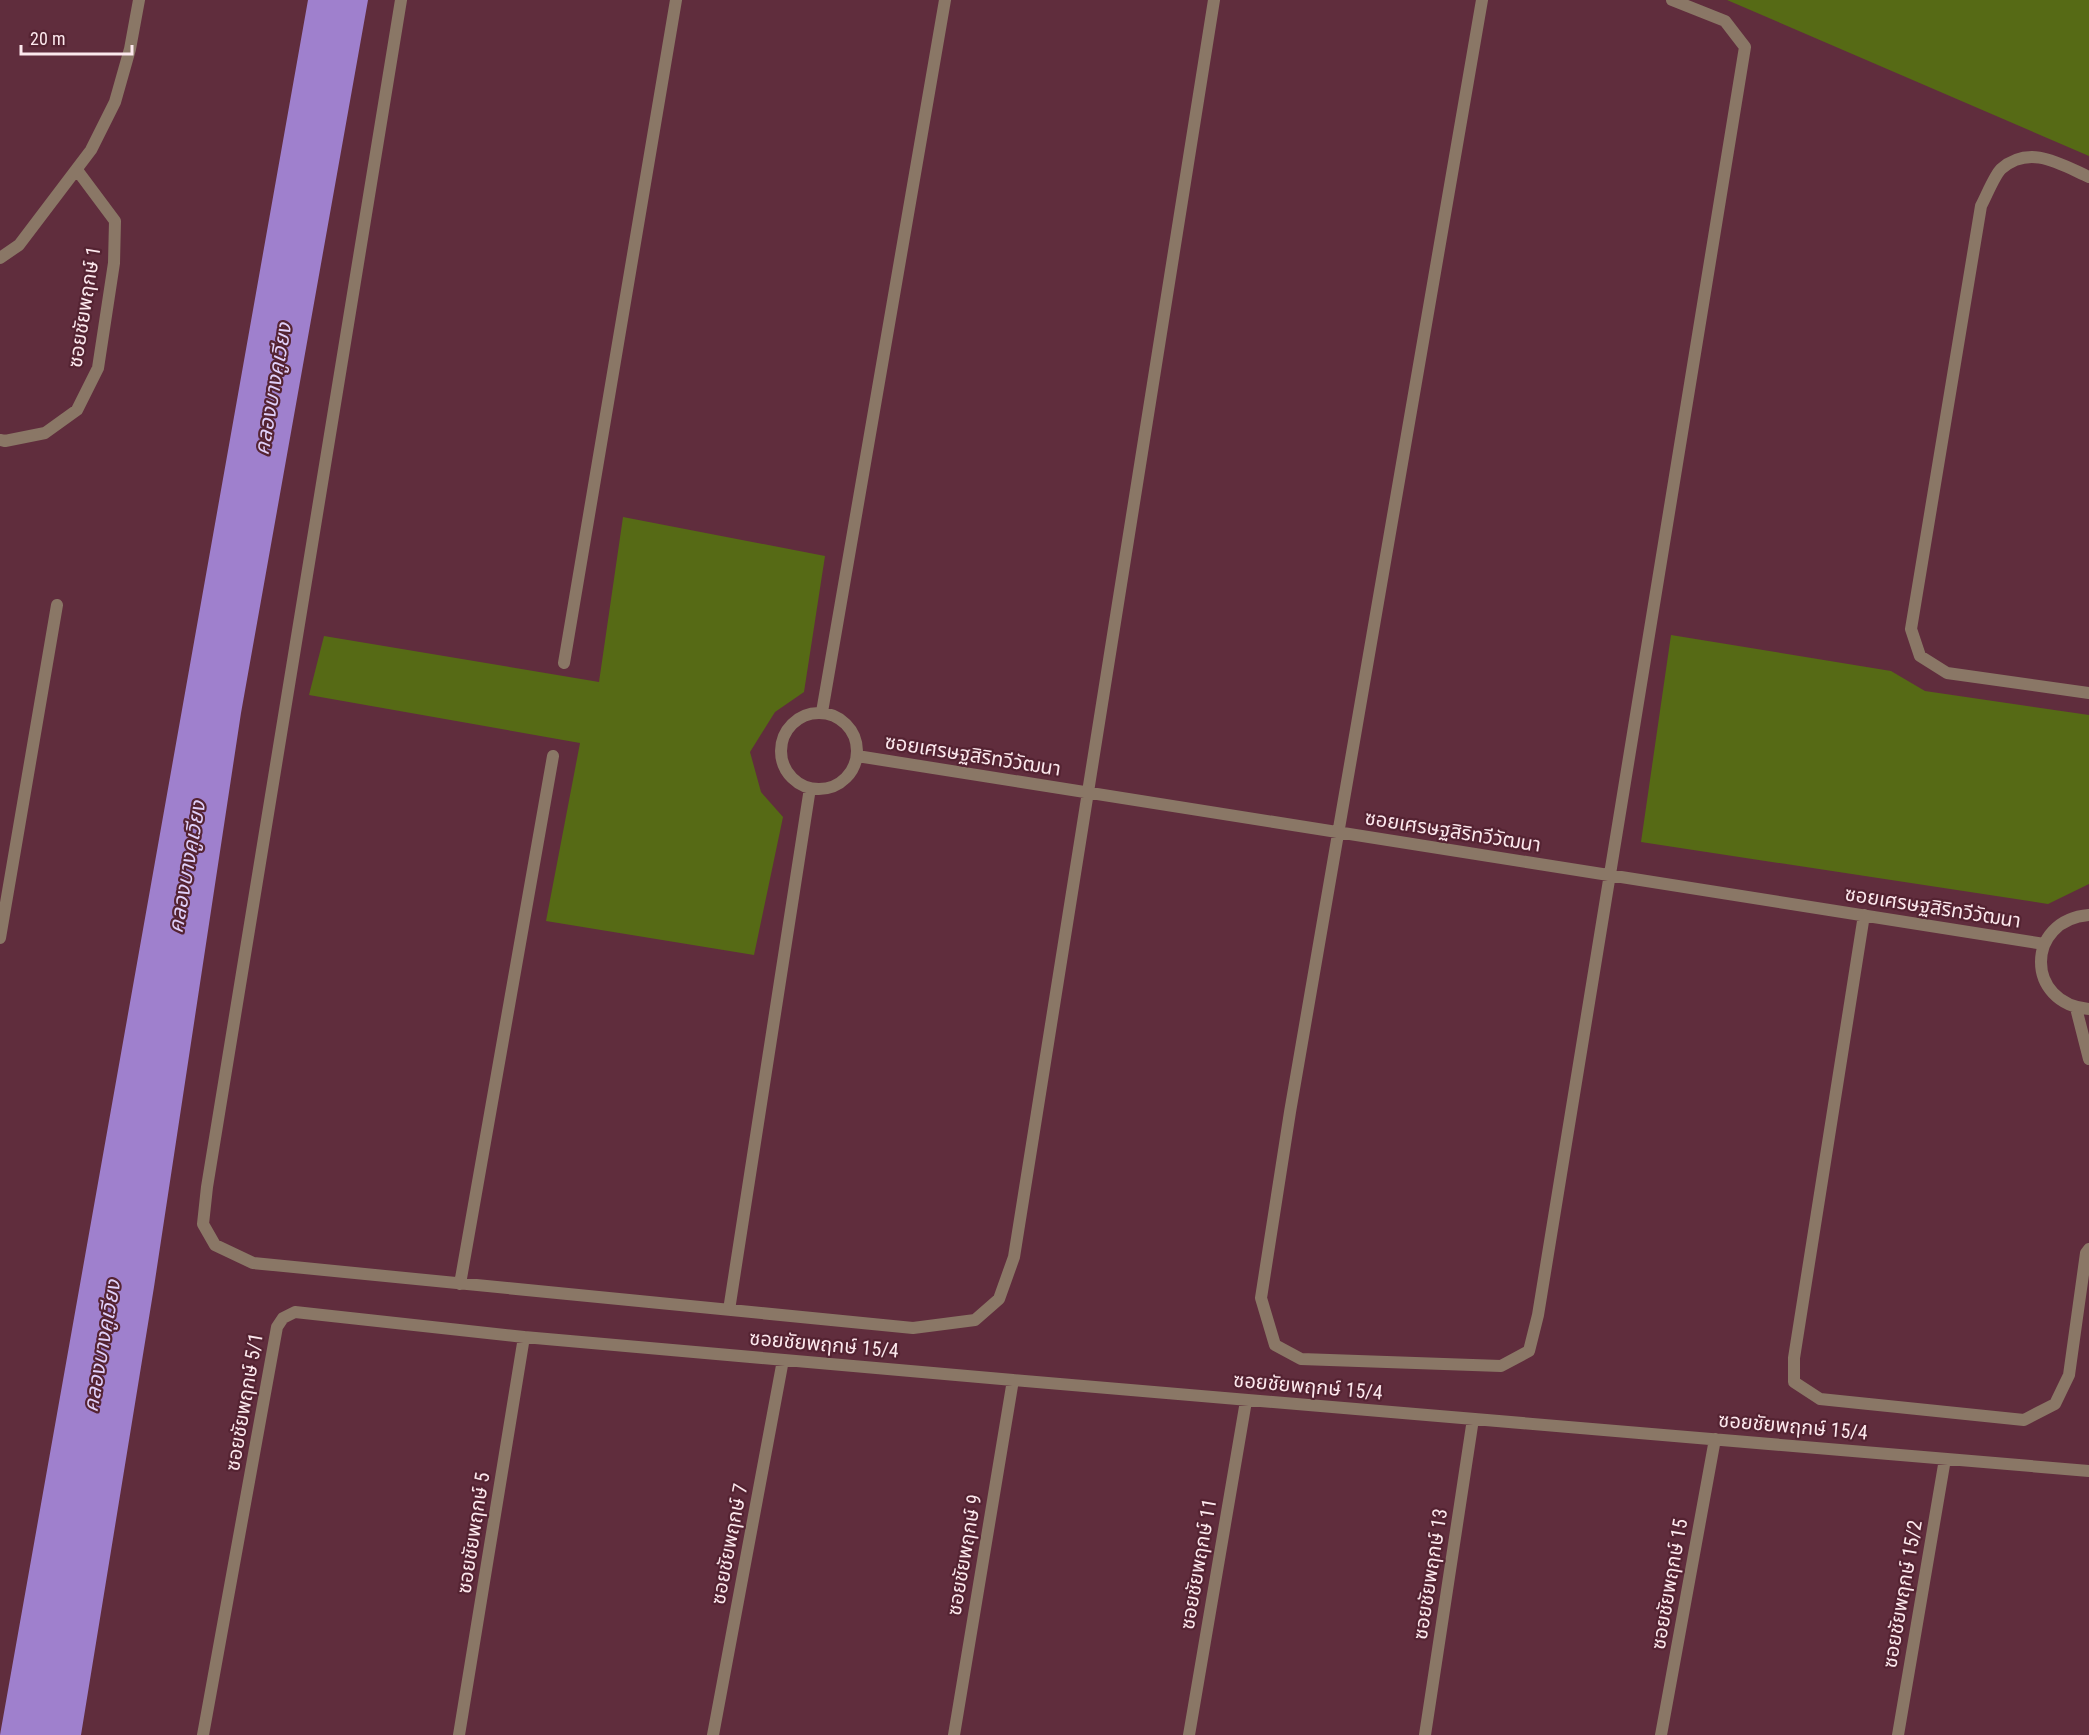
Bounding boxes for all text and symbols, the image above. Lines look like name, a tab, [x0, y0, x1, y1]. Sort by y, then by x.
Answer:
scale bar	[21, 18, 132, 56]
text: 20 m	[30, 28, 65, 49]
street label: ซอยชัยพฤกษ์ 1	[63, 245, 105, 369]
water label: คลองบางคูเวียง	[250, 319, 298, 457]
street label: ซอยเศรษฐสิริทวีวัฒนา	[883, 729, 1063, 781]
water label: คลองบางคูเวียง	[164, 797, 212, 935]
street label: ซอยเศรษฐสิริทวีวัฒนา	[1363, 805, 1543, 857]
street label: ซอยเศรษฐสิริทวีวัฒนา	[1843, 881, 2023, 933]
water label: คลองบางคูเวียง	[79, 1276, 127, 1414]
street label: ซอยชัยพฤกษ์ 15/4	[748, 1326, 900, 1362]
street label: ซอยชัยพฤกษ์ 5/1	[220, 1331, 268, 1473]
street label: ซอยชัยพฤกษ์ 15/4	[1232, 1368, 1384, 1404]
street label: ซอยชัยพฤกษ์ 15/4	[1717, 1408, 1869, 1444]
street label: ซอยชัยพฤกษ์ 5	[452, 1470, 494, 1595]
street label: ซอยชัยพฤกษ์ 7	[706, 1482, 752, 1606]
street label: ซอยชัยพฤกษ์ 9	[942, 1493, 986, 1617]
street label: ซอยชัยพฤกษ์ 11	[1175, 1497, 1221, 1631]
street label: ซอยชัยพฤกษ์ 13	[1408, 1507, 1452, 1641]
street label: ซอยชัยพฤกษ์ 15	[1646, 1517, 1692, 1651]
street label: ซอยชัยพฤกษ์ 15/2	[1877, 1518, 1927, 1670]

